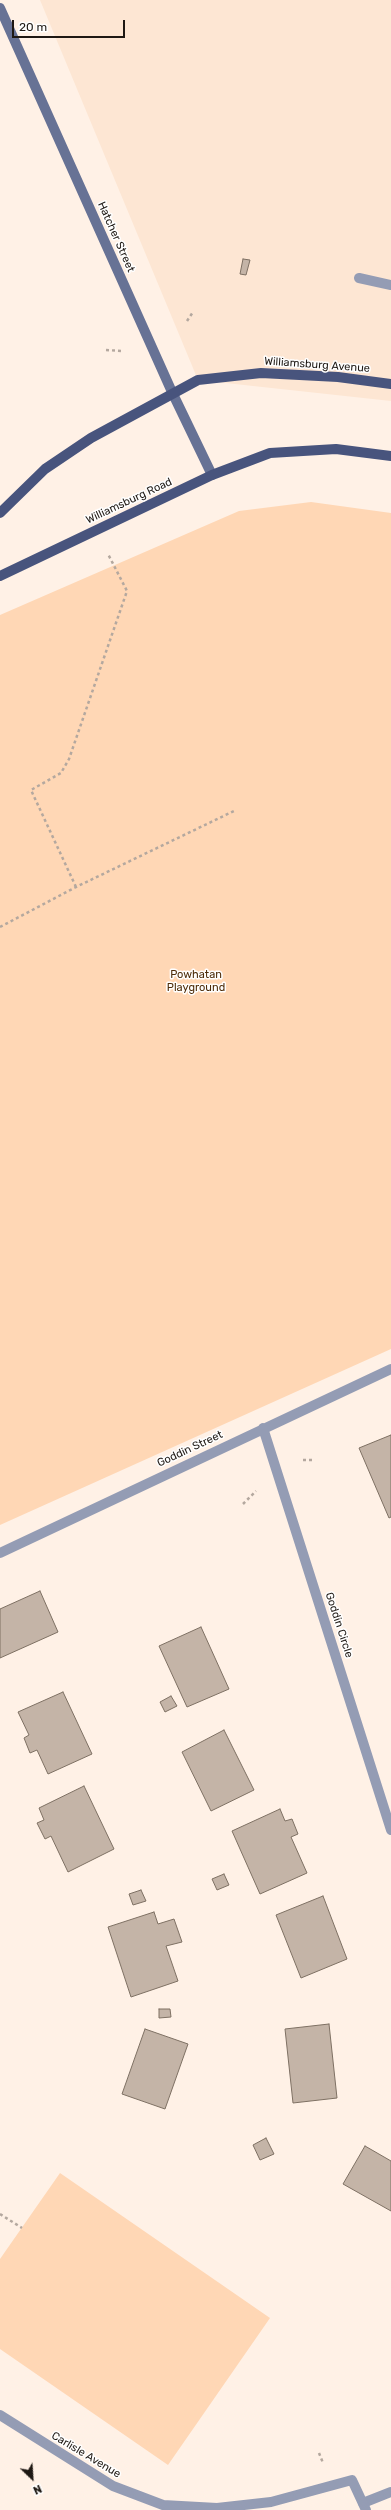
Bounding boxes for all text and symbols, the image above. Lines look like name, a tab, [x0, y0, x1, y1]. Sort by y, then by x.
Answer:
scale bar	[14, 12, 127, 38]
text: 20 m	[19, 20, 47, 34]
street label: Hatcher Street	[95, 200, 137, 274]
street label: Williamsburg Avenue	[264, 355, 370, 375]
street label: Williamsburg Road	[84, 475, 174, 527]
park label: Powhatan Playground	[167, 968, 225, 994]
street label: Goddin Street	[155, 1428, 225, 1470]
street label: Goddin Circle	[322, 1591, 356, 1659]
street label: Carlisle Avenue	[49, 2429, 123, 2481]
north arrow	[12, 2458, 52, 2498]
text: N	[31, 2482, 44, 2497]

